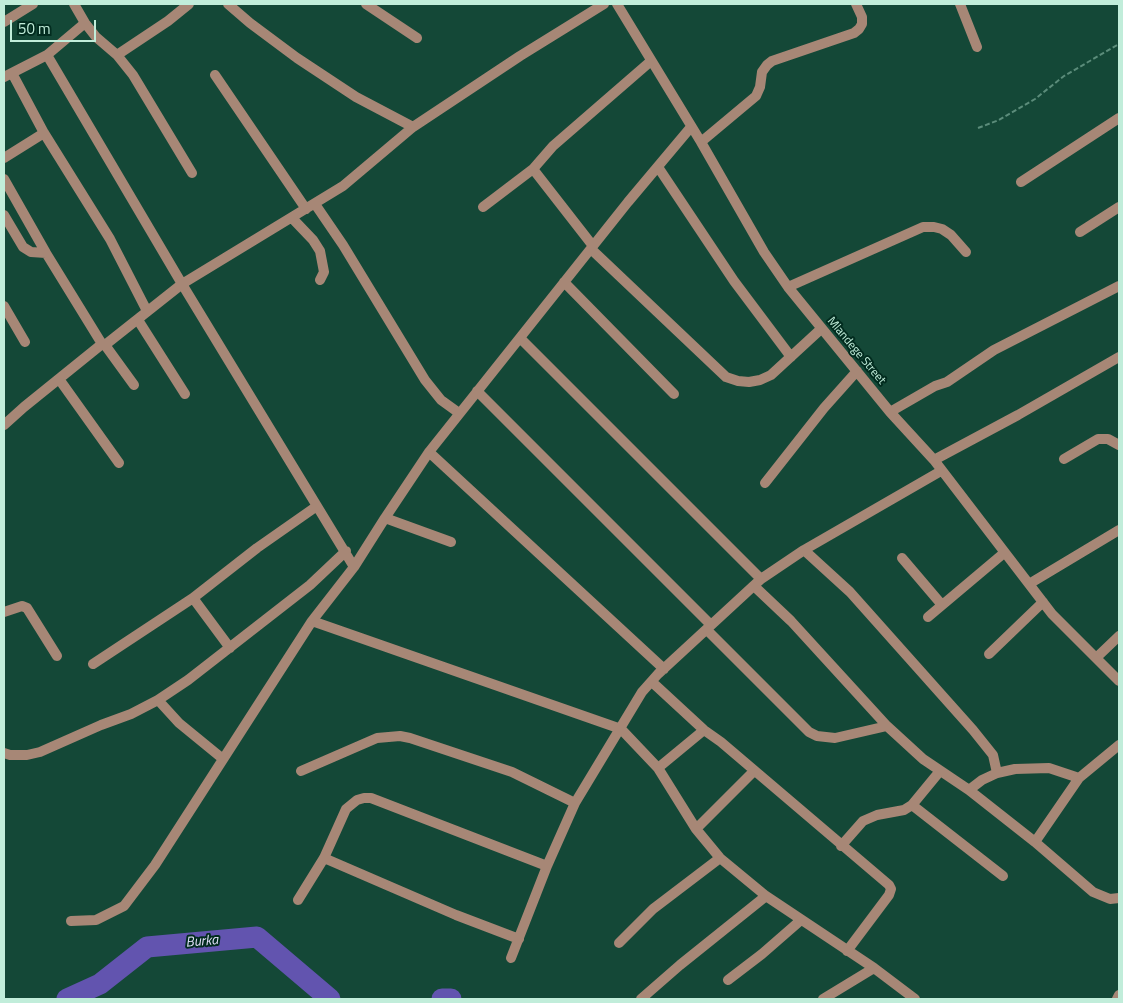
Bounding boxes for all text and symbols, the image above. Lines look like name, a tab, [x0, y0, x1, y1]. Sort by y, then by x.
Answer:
scale bar	[12, 10, 99, 42]
text: 50 m	[18, 17, 51, 40]
street label: Mlandege Street	[824, 314, 888, 388]
water label: Burka	[185, 932, 219, 952]

